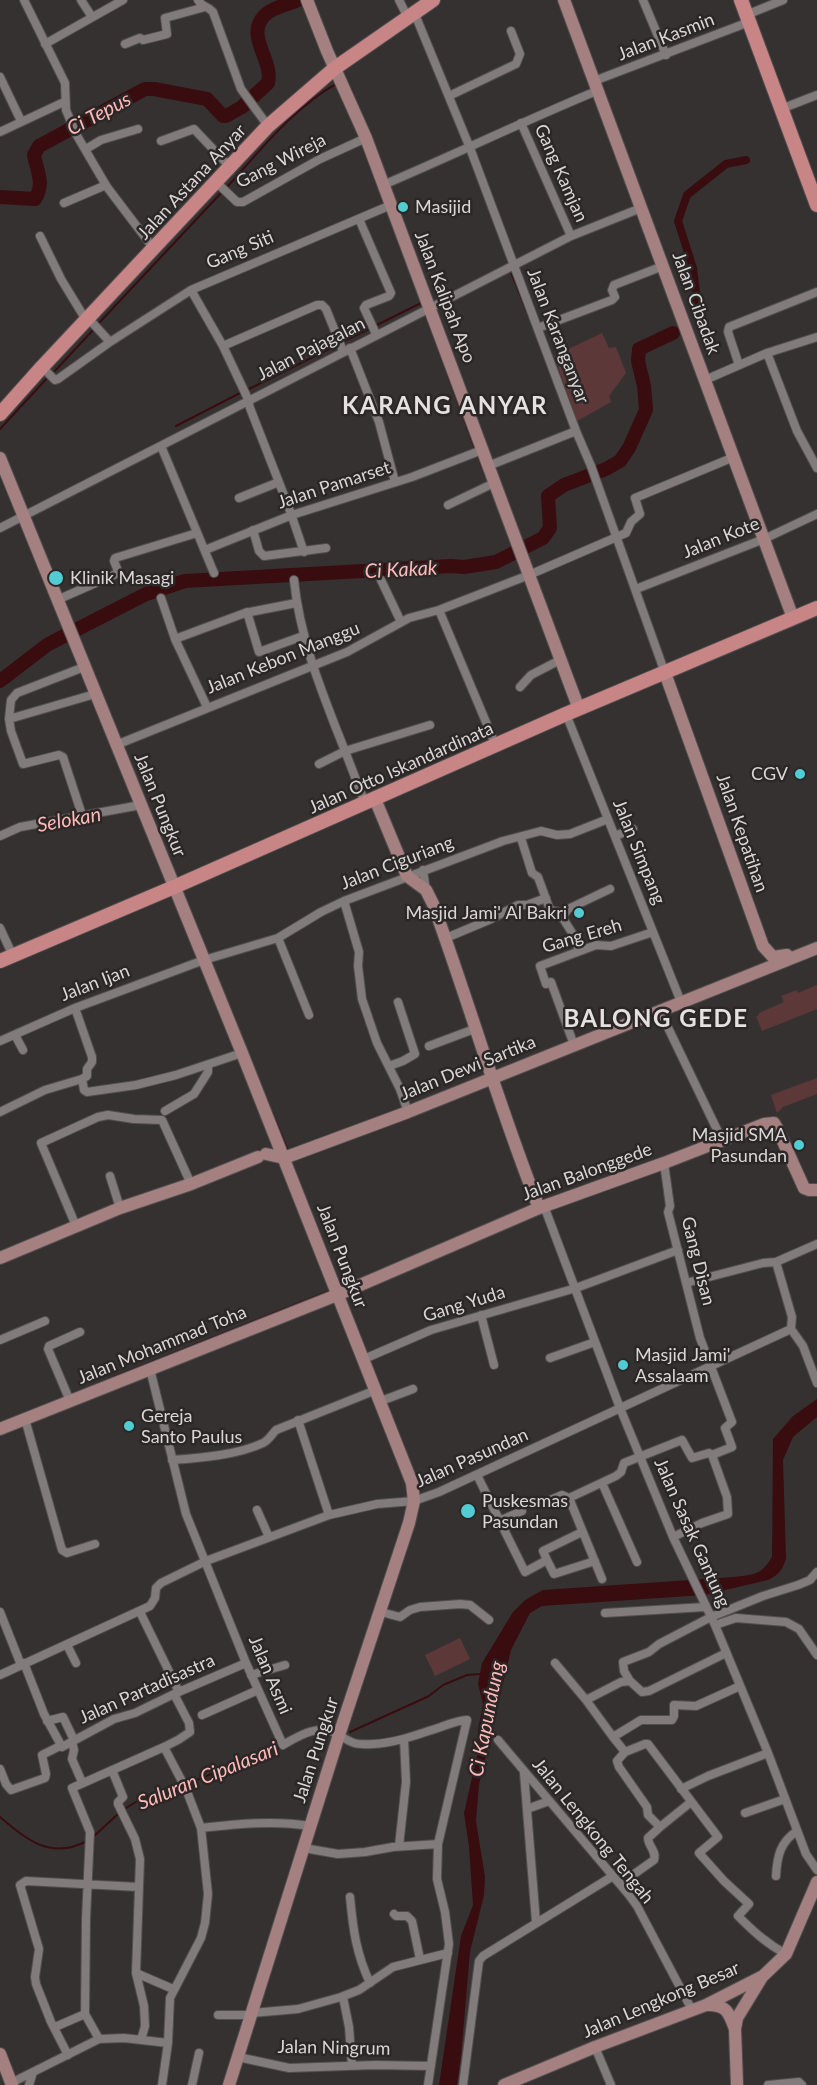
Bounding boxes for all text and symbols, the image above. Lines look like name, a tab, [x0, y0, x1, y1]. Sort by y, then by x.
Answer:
street label: Jalan Kasmin	[615, 9, 717, 65]
water label: Ci Tepus	[63, 87, 135, 141]
street label: Jalan Astana Anyar	[133, 120, 251, 244]
street label: Gang Kamjan	[530, 121, 592, 225]
street label: Gang Wireja	[232, 129, 330, 193]
place label: Masijid	[415, 196, 471, 218]
marker: Masijid	[396, 200, 410, 214]
street label: Gang Siti	[203, 226, 277, 274]
street label: Jalan Kalipah Apo	[410, 228, 480, 366]
street label: Jalan Cibadak	[667, 249, 725, 357]
street label: Jalan Karanganyar	[522, 265, 594, 407]
street label: Jalan Pajagalan	[253, 313, 369, 385]
district label: KARANG ANYAR	[342, 392, 548, 420]
street label: Jalan Pamarset	[275, 457, 393, 513]
street label: Jalan Kote	[679, 513, 763, 563]
water label: Ci Kakak	[364, 556, 438, 584]
place label: Klinik Masagi	[70, 567, 174, 589]
marker: Klinik Masagi	[47, 569, 65, 587]
street label: Jalan Kebon Manggu	[203, 617, 363, 699]
street label: Jalan Otto Iskandardinata	[305, 717, 497, 819]
street label: Jalan Pungkur	[129, 750, 191, 860]
place label: CGV	[751, 763, 788, 785]
marker: CGV	[793, 767, 807, 781]
street label: Jalan Kepatihan	[712, 771, 772, 895]
street label: Jalan Simpang	[608, 796, 670, 908]
water label: Selokan	[35, 803, 103, 837]
street label: Jalan Ciguriang	[338, 832, 456, 894]
place label: Masjid Jami' Al Bakri	[405, 902, 567, 924]
marker: Masjid Jami' Al Bakri	[572, 906, 586, 920]
street label: Gang Ereh	[540, 914, 624, 958]
street label: Jalan Ijan	[57, 960, 133, 1006]
district label: BALONG GEDE	[564, 1005, 748, 1033]
street label: Jalan Dewi Sartika	[397, 1031, 539, 1105]
place label: Masjid SMA Pasundan	[692, 1124, 787, 1166]
street label: Jalan Balonggede	[519, 1138, 655, 1206]
marker: Masjid SMA Pasundan	[792, 1138, 806, 1152]
street label: Jalan Pungkur	[312, 1201, 372, 1311]
street label: Gang Disan	[677, 1214, 719, 1308]
street label: Gang Yuda	[420, 1281, 508, 1327]
street label: Jalan Mohammad Toha	[74, 1301, 250, 1389]
place label: Masjid Jami' Assalaam	[635, 1344, 730, 1386]
marker: Masjid Jami' Assalaam	[616, 1358, 630, 1372]
place label: Gereja Santo Paulus	[141, 1405, 242, 1448]
marker: Gereja Santo Paulus	[122, 1419, 136, 1433]
street label: Jalan Pasundan	[413, 1424, 531, 1492]
street label: Jalan Sasak Gantung	[649, 1455, 735, 1611]
place label: Puskesmas Pasundan	[482, 1490, 568, 1532]
marker: Puskesmas Pasundan	[459, 1502, 477, 1520]
street label: Jalan Asmi	[244, 1633, 296, 1717]
street label: Jalan Partadisastra	[76, 1649, 218, 1729]
water label: Ci Kapundung	[464, 1659, 510, 1779]
street label: Jalan Pungkur	[289, 1694, 343, 1806]
water label: Saluran Cipalasari	[134, 1737, 282, 1815]
street label: Jalan Lengkong Tengah	[528, 1754, 658, 1908]
street label: Jalan Lengkong Besar	[579, 1957, 743, 2043]
street label: Jalan Ningrum	[277, 2036, 391, 2060]

